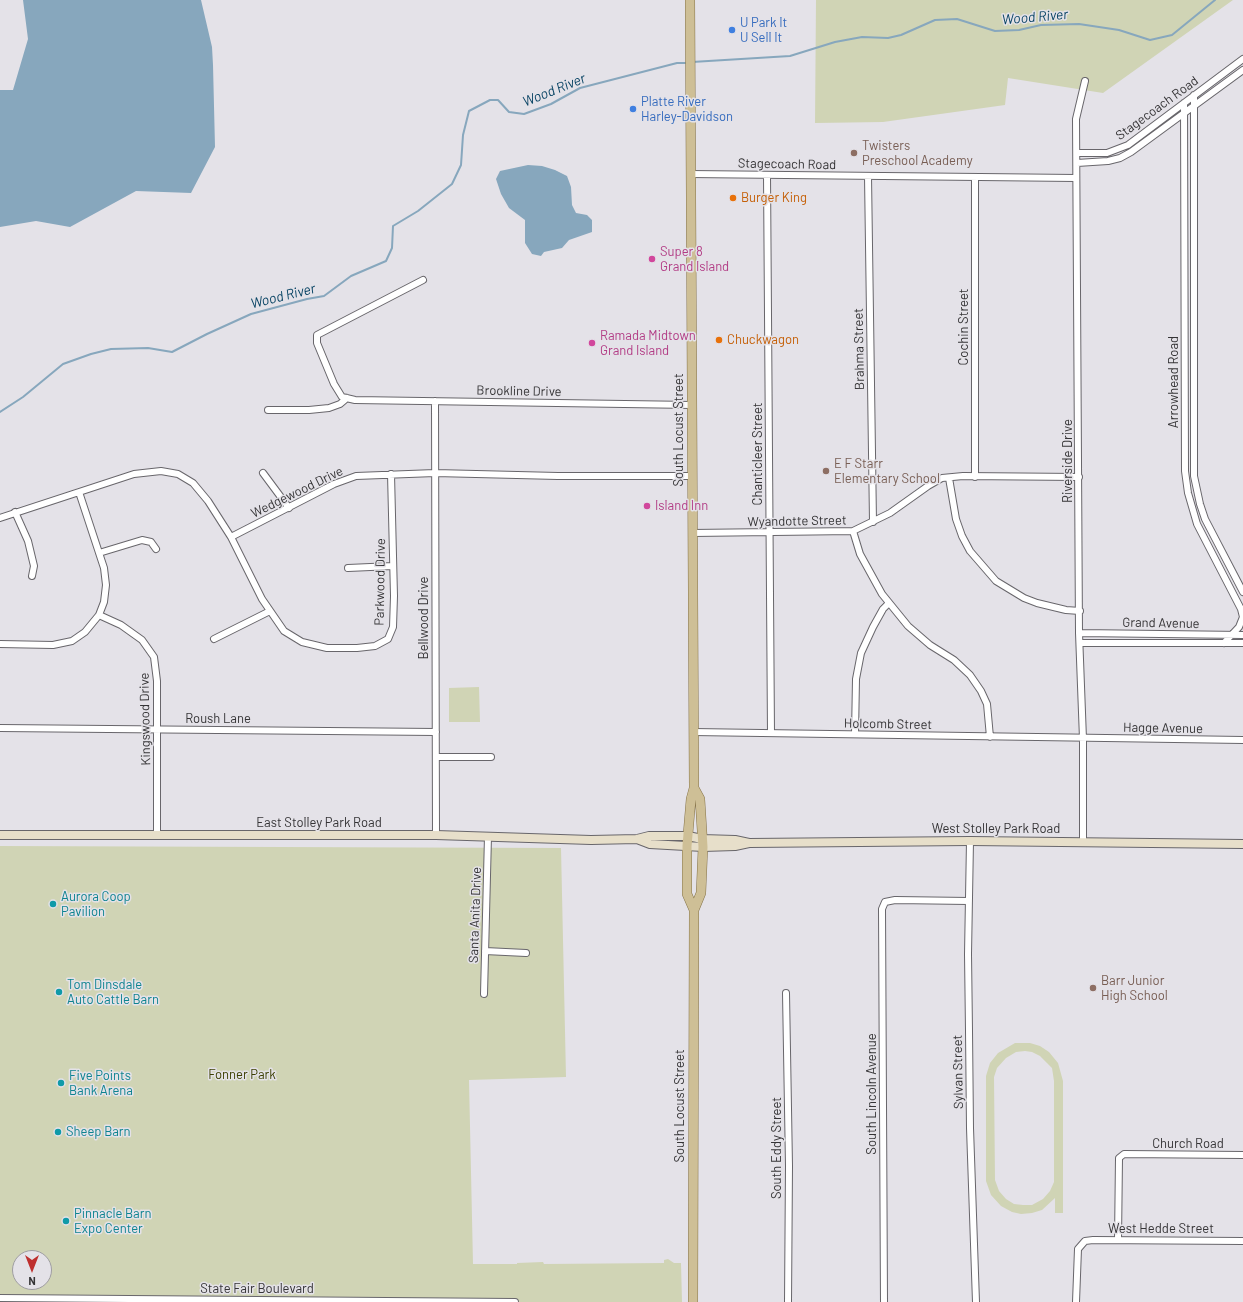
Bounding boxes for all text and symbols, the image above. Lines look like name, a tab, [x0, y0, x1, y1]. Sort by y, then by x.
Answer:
water label: Wood River	[1001, 6, 1069, 28]
place label: U Park It U Sell It	[740, 15, 787, 46]
marker: U Park It U Sell It	[727, 25, 737, 35]
water label: Wood River	[520, 70, 588, 110]
street label: Stagecoach Road	[1113, 73, 1201, 143]
place label: Platte River Harley-Davidson	[641, 94, 733, 125]
marker: Platte River Harley-Davidson	[628, 104, 638, 114]
place label: Twisters Preschool Academy	[862, 138, 973, 169]
marker: Twisters Preschool Academy	[849, 148, 859, 158]
street label: Stagecoach Road	[738, 155, 836, 173]
place label: Burger King	[741, 190, 807, 206]
marker: Burger King	[728, 193, 738, 203]
place label: Super 8 Grand Island	[660, 244, 729, 275]
marker: Super 8 Grand Island	[647, 254, 657, 264]
water label: Wood River	[249, 280, 317, 312]
street label: Cochin Street	[956, 288, 972, 366]
street label: Brahma Street	[850, 308, 868, 390]
place label: Ramada Midtown Grand Island	[600, 328, 696, 359]
place label: Chuckwagon	[727, 332, 799, 348]
marker: Chuckwagon	[714, 335, 724, 345]
street label: Arrowhead Road	[1166, 336, 1182, 428]
marker: Ramada Midtown Grand Island	[587, 338, 597, 348]
street label: South Locust Street	[671, 373, 687, 487]
street label: Brookline Drive	[476, 382, 562, 400]
street label: Chanticleer Street	[750, 402, 766, 506]
street label: Riverside Drive	[1060, 419, 1076, 503]
place label: E F Starr Elementary School	[834, 456, 940, 487]
street label: Wedgewood Drive	[248, 463, 346, 521]
marker: E F Starr Elementary School	[821, 466, 831, 476]
place label: Island Inn	[655, 498, 708, 514]
marker: Island Inn	[642, 501, 652, 511]
street label: Wyandotte Street	[747, 512, 847, 530]
street label: Parkwood Drive	[371, 538, 389, 626]
street label: Bellwood Drive	[416, 576, 432, 660]
street label: Grand Avenue	[1122, 615, 1200, 631]
street label: Kingswood Drive	[136, 672, 154, 766]
street label: Roush Lane	[185, 711, 251, 727]
street label: Holcomb Street	[844, 715, 932, 733]
street label: Hagge Avenue	[1123, 720, 1203, 736]
street label: East Stolley Park Road	[256, 815, 382, 831]
street label: West Stolley Park Road	[932, 821, 1060, 837]
street label: Santa Anita Drive	[466, 867, 484, 963]
place label: Aurora Coop Pavilion	[61, 889, 131, 920]
marker: Aurora Coop Pavilion	[48, 899, 58, 909]
place label: Barr Junior High School	[1101, 973, 1168, 1004]
place label: Tom Dinsdale Auto Cattle Barn	[67, 977, 159, 1008]
marker: Barr Junior High School	[1088, 983, 1098, 993]
marker: Tom Dinsdale Auto Cattle Barn	[54, 987, 64, 997]
street label: South Lincoln Avenue	[864, 1033, 880, 1155]
street label: Sylvan Street	[950, 1035, 966, 1109]
street label: South Locust Street	[672, 1049, 688, 1163]
park label: Fonner Park	[208, 1067, 276, 1083]
place label: Five Points Bank Arena	[69, 1068, 133, 1099]
marker: Five Points Bank Arena	[56, 1078, 66, 1088]
street label: South Eddy Street	[769, 1097, 785, 1199]
place label: Sheep Barn	[66, 1124, 131, 1140]
marker: Sheep Barn	[53, 1127, 63, 1137]
street label: Church Road	[1152, 1136, 1224, 1152]
place label: Pinnacle Barn Expo Center	[74, 1206, 151, 1237]
marker: Pinnacle Barn Expo Center	[61, 1216, 71, 1226]
street label: West Hedde Street	[1108, 1221, 1214, 1237]
north arrow	[12, 1250, 52, 1290]
text: N	[28, 1275, 36, 1288]
street label: State Fair Boulevard	[200, 1281, 314, 1297]

